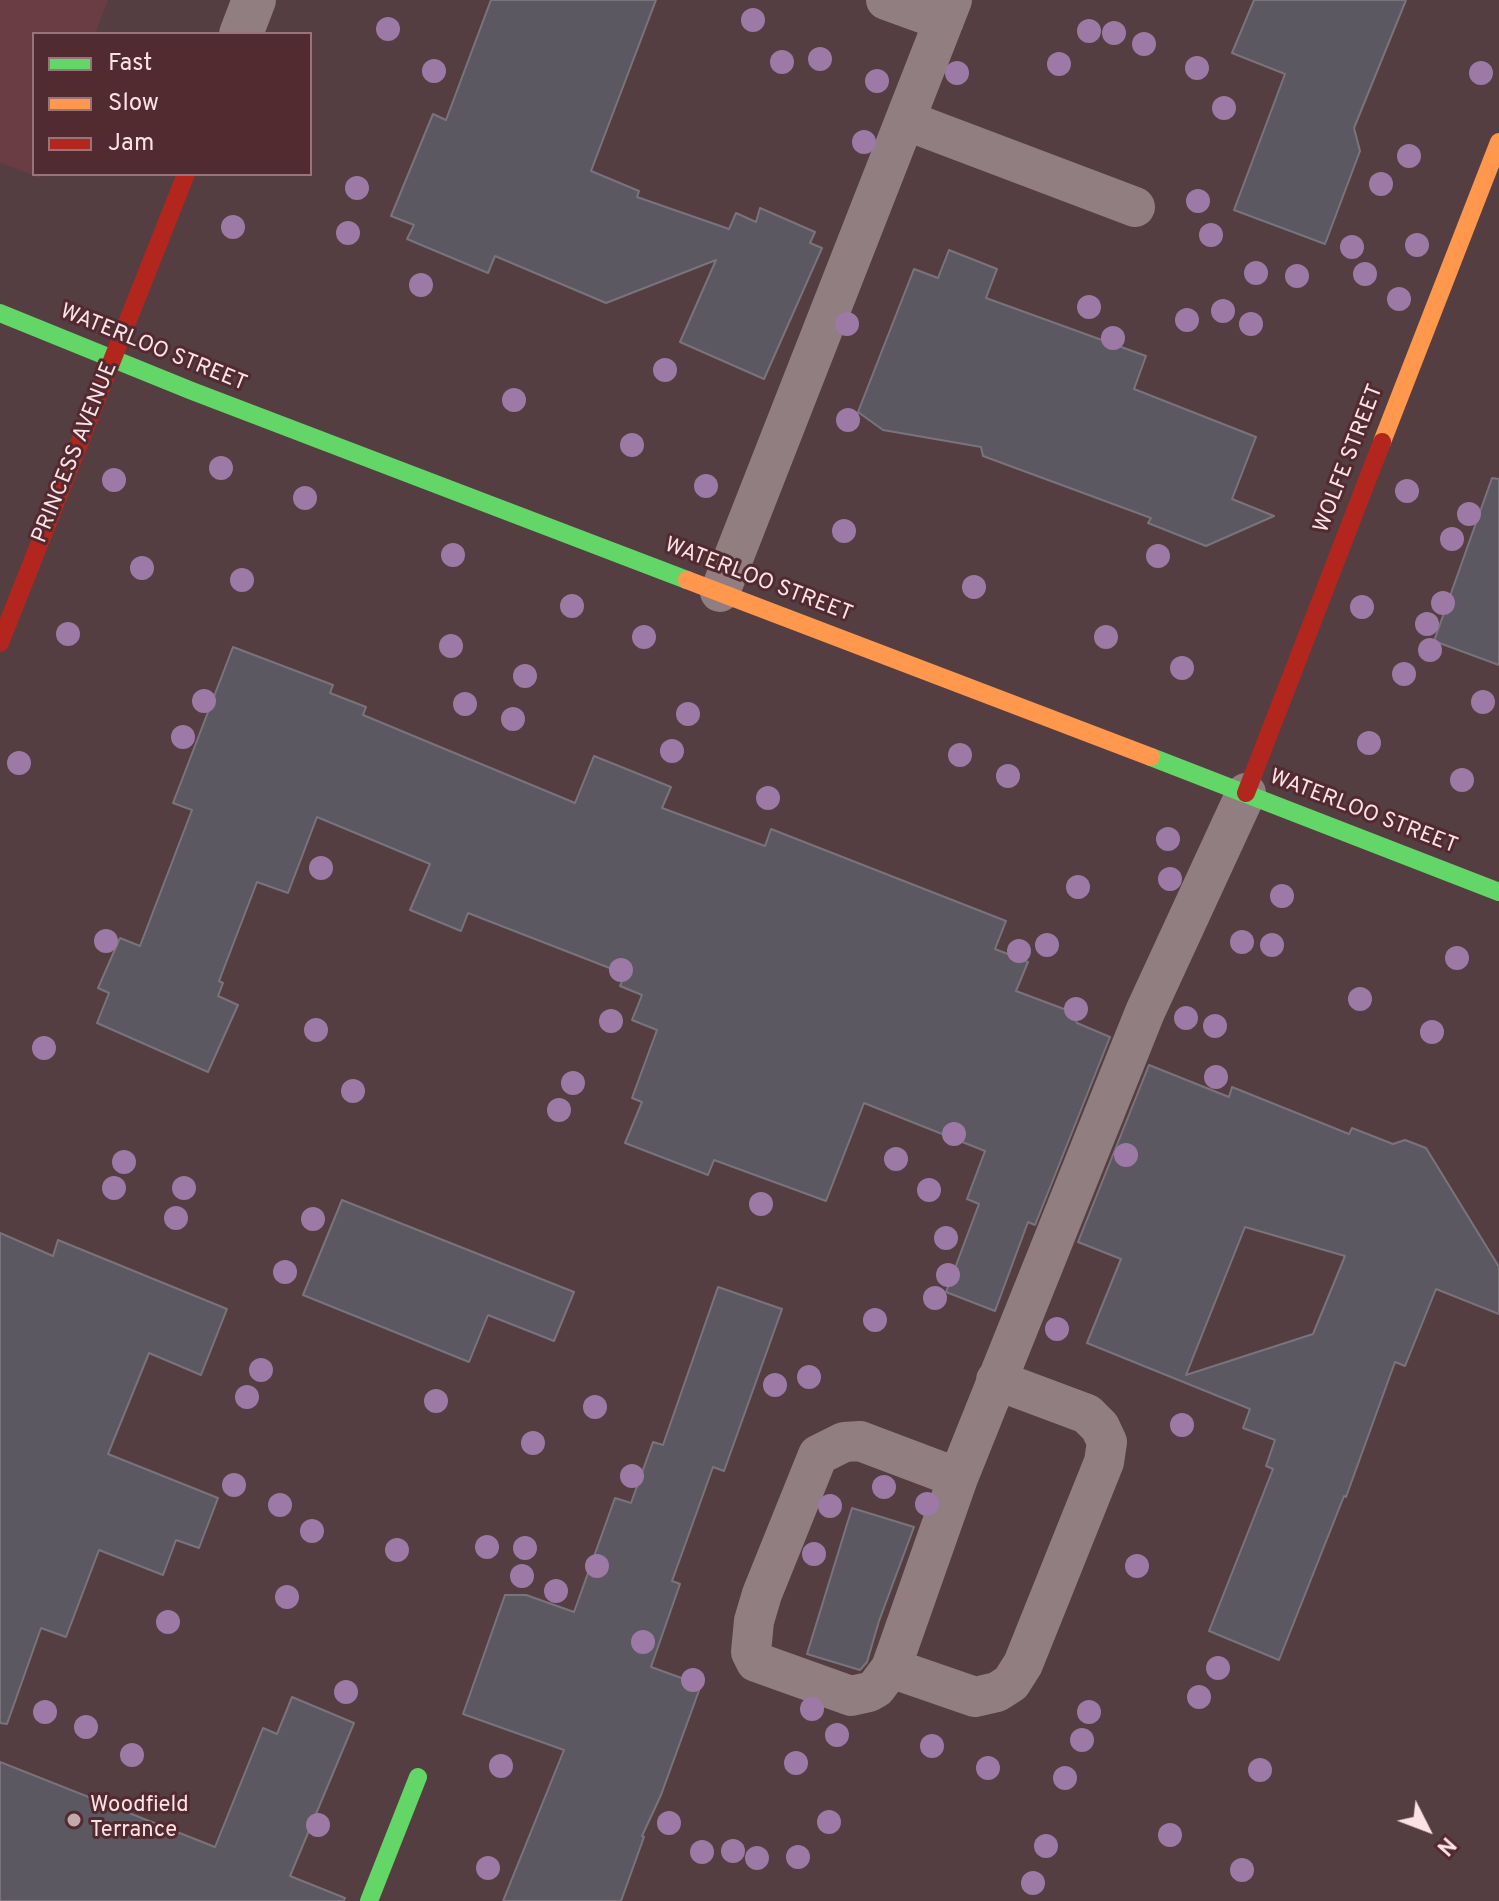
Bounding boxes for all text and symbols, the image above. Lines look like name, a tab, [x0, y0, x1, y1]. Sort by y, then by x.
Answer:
legend	[32, 32, 312, 176]
text: Fast	[108, 49, 152, 79]
text: Slow	[108, 89, 159, 119]
text: Jam	[108, 129, 154, 159]
street label: WATERLOO STREET	[56, 299, 250, 399]
street label: PRINCESS AVENUE	[28, 359, 124, 547]
street label: WOLFE STREET	[1310, 381, 1390, 537]
street label: WATERLOO STREET	[660, 533, 856, 629]
street label: WATERLOO STREET	[1265, 765, 1461, 861]
north arrow	[1387, 1789, 1467, 1869]
place label: Woodfield Terrance	[90, 1794, 189, 1846]
marker: Woodfield Terrance	[65, 1811, 83, 1829]
text: N	[1430, 1830, 1461, 1860]

